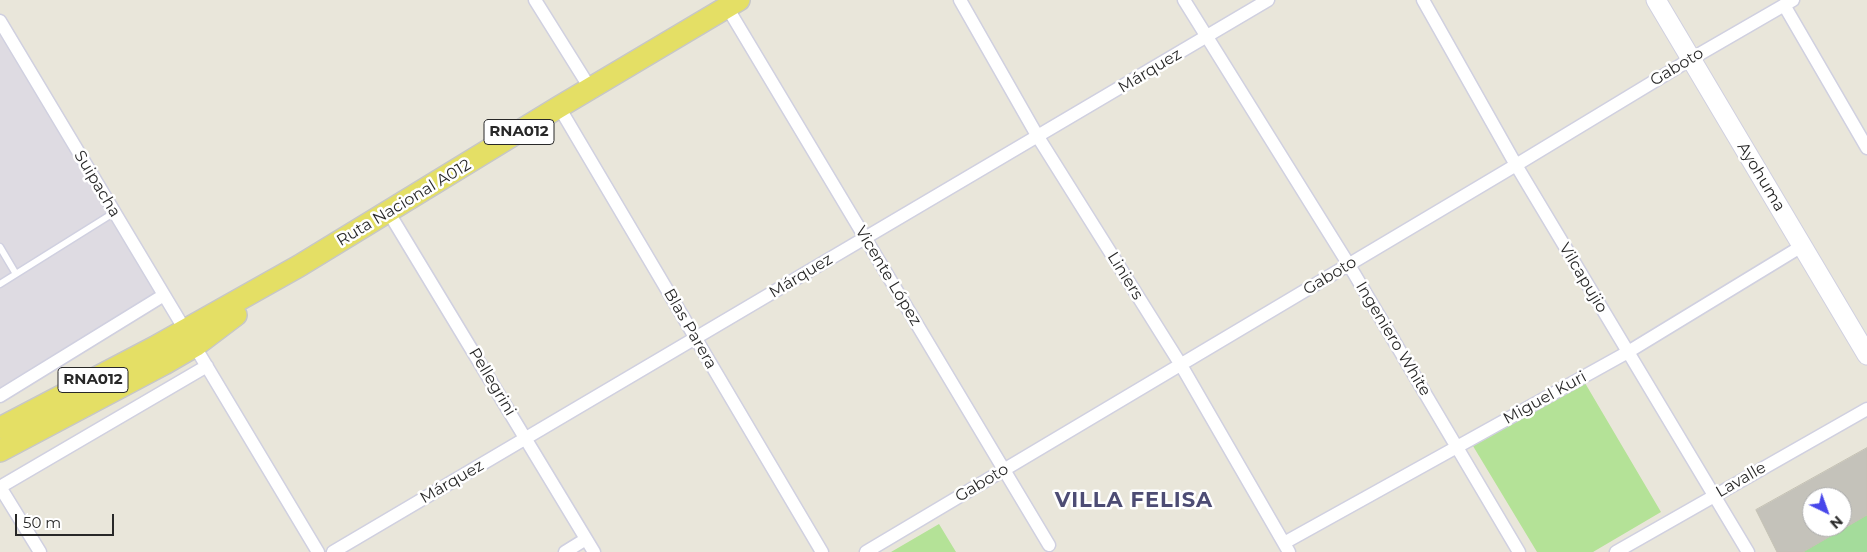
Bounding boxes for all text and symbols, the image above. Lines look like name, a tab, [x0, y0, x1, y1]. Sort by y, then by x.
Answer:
street label: Gaboto	[1647, 44, 1707, 90]
street label: Márquez	[1115, 45, 1185, 97]
road number: RNA012	[484, 120, 554, 144]
street label: Ayohuma	[1733, 139, 1789, 215]
street label: Suipacha	[70, 147, 124, 221]
street label: Ruta Nacional A012	[333, 155, 475, 251]
street label: Vicente López	[851, 223, 925, 329]
street label: Vilcapujio	[1555, 240, 1611, 316]
street label: Liniers	[1103, 249, 1147, 303]
street label: Márquez	[766, 250, 836, 302]
street label: Gaboto	[1300, 253, 1360, 299]
street label: Ingeniero White	[1351, 278, 1435, 400]
street label: Blas Parera	[659, 285, 721, 373]
street label: Pellegrini	[464, 345, 520, 419]
street label: Miguel Kuri	[1500, 367, 1590, 429]
road number: RNA012	[58, 368, 128, 392]
street label: Márquez	[417, 456, 487, 508]
street label: Lavalle	[1712, 458, 1770, 502]
street label: Gaboto	[952, 460, 1012, 506]
north arrow	[1802, 487, 1852, 537]
district label: VILLA FELISA	[1053, 488, 1215, 514]
scale bar	[18, 504, 116, 536]
text: N	[1826, 512, 1847, 533]
text: 50 m	[23, 513, 61, 532]

